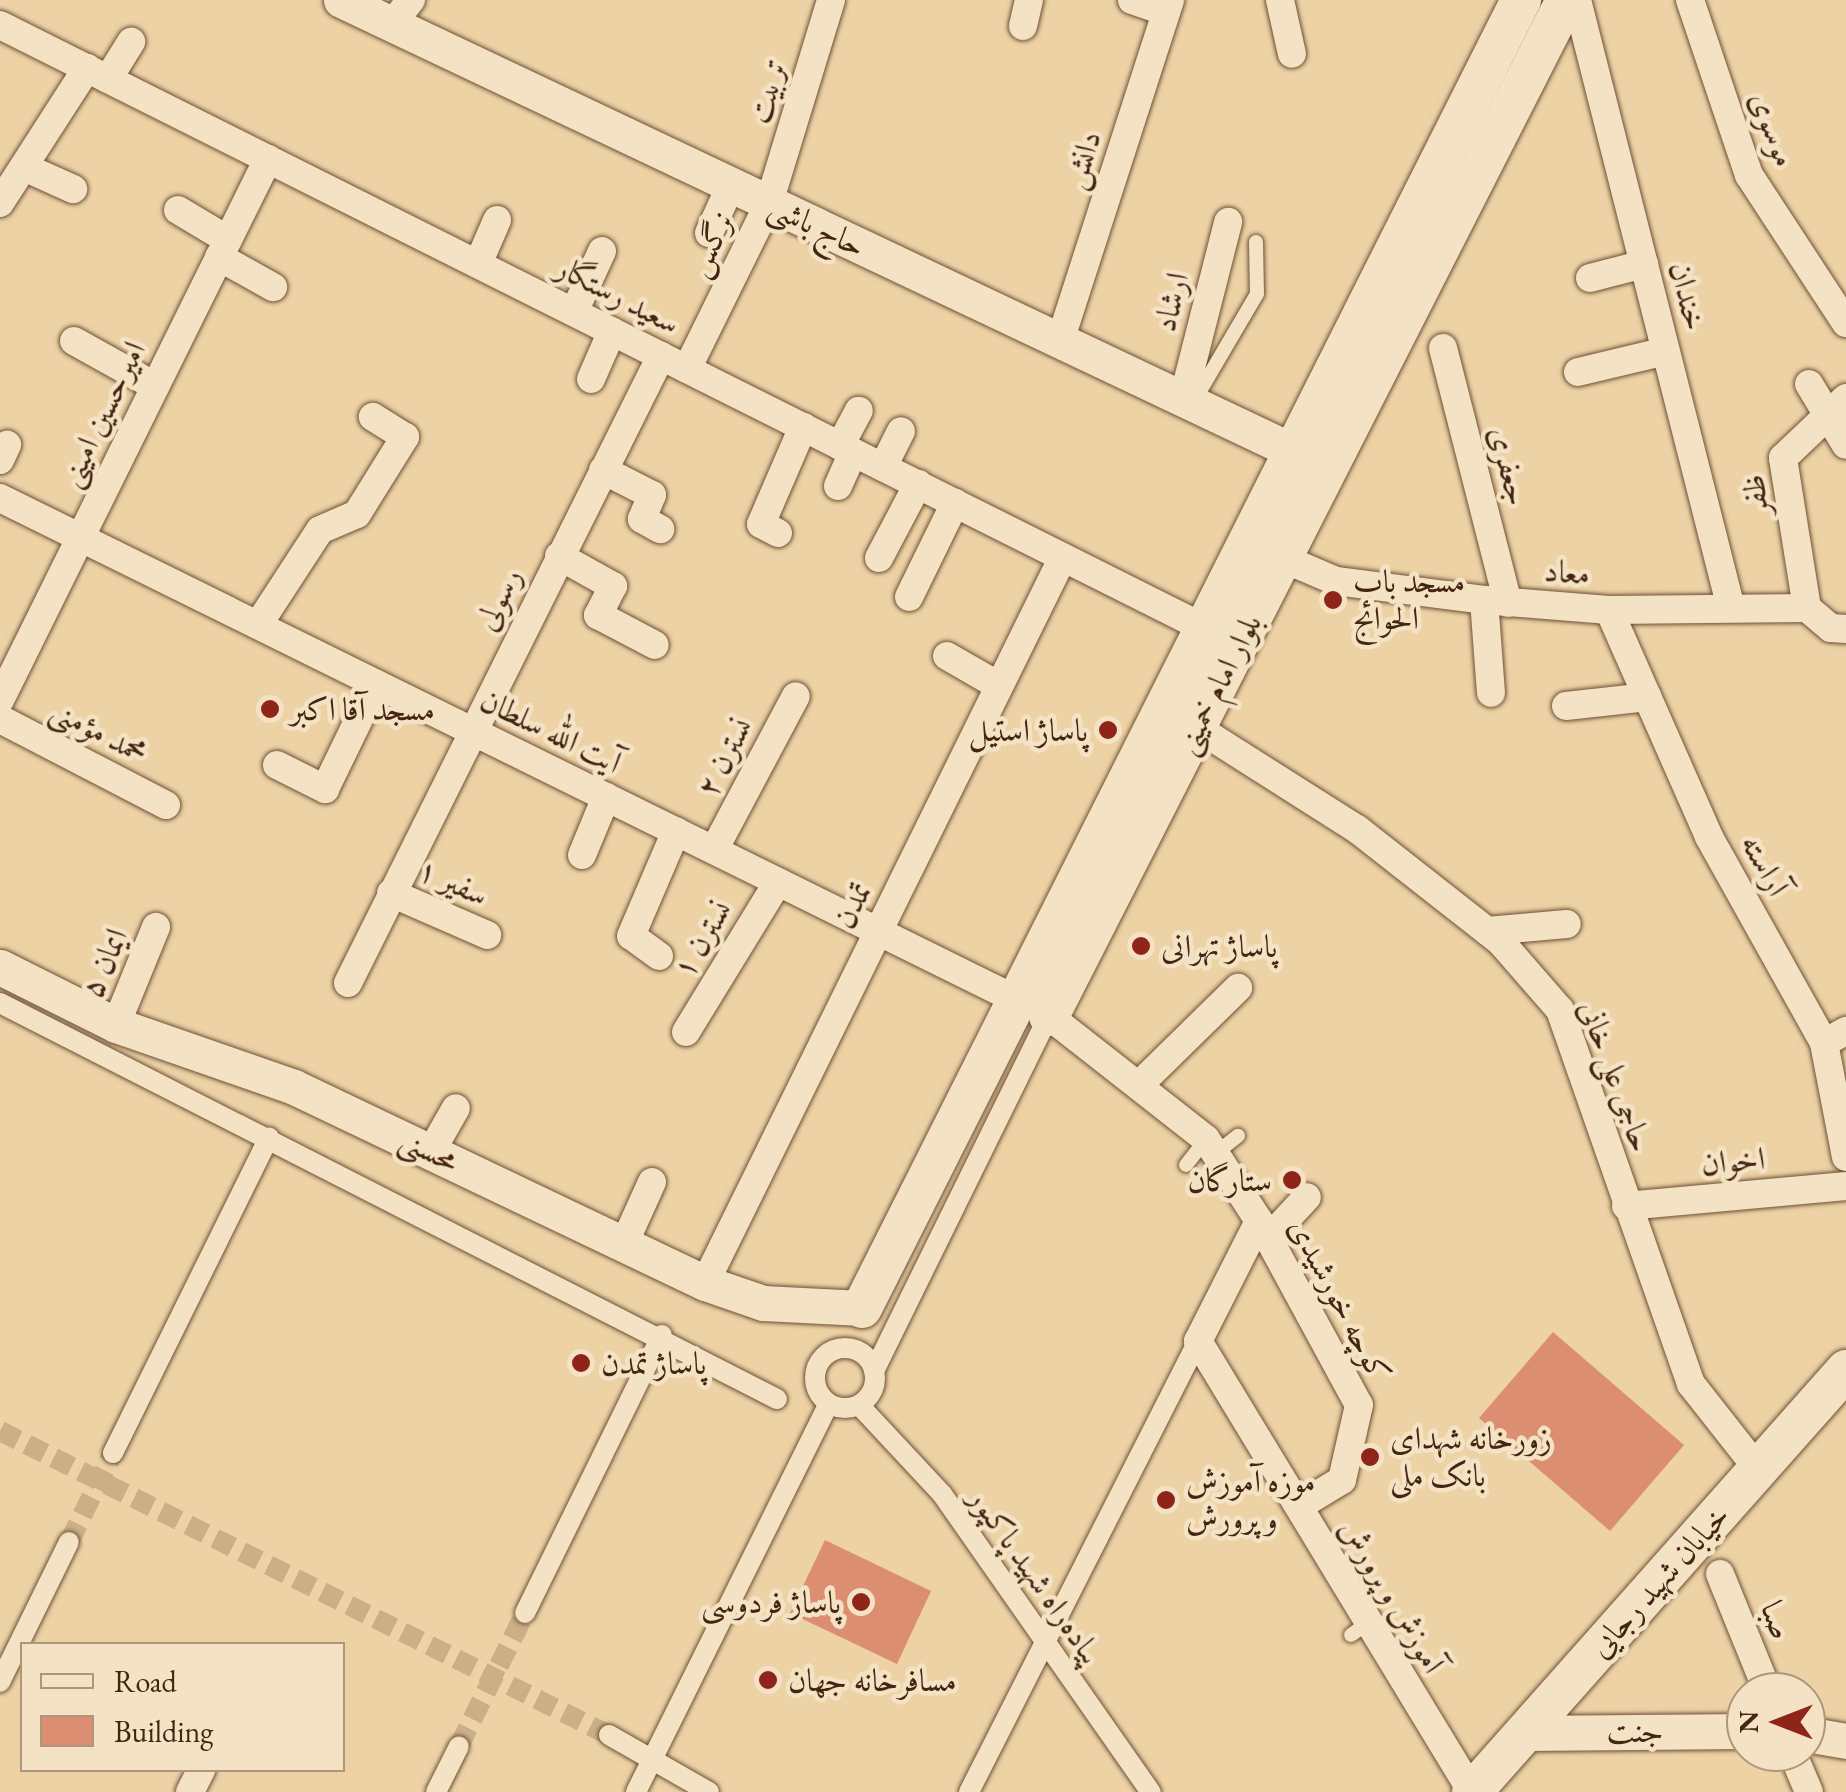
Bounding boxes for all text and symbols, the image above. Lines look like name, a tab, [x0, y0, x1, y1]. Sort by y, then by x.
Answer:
street label: تربیت	[739, 54, 795, 128]
street label: موسوی	[1741, 86, 1805, 172]
street label: دانش	[1055, 126, 1109, 194]
street label: حاج باشی	[763, 187, 871, 265]
street label: نرگس	[678, 205, 742, 283]
street label: سعید رستگار	[550, 248, 686, 342]
street label: خندان	[1661, 258, 1715, 334]
street label: ارشاد	[1145, 268, 1197, 336]
street label: امیرحسین امینی	[50, 335, 154, 493]
street label: جعفری	[1481, 422, 1537, 510]
street label: ظفر	[1734, 472, 1776, 518]
street label: معاد	[1543, 551, 1591, 593]
street label: رسولی	[466, 561, 530, 637]
place label: مسجد باب الحوائج	[1353, 563, 1465, 638]
marker: مسجد باب الحوائج	[1322, 589, 1344, 611]
street label: بلوار امام خمینی	[1166, 607, 1270, 761]
street label: آیت الله سلطان	[474, 680, 628, 782]
street label: محمد مؤمنی	[44, 690, 154, 772]
place label: مسجد آقا اکبر	[290, 690, 435, 728]
marker: مسجد آقا اکبر	[259, 698, 281, 720]
street label: نسترن ۲	[687, 711, 761, 803]
place label: پاساژ استیل	[969, 711, 1088, 749]
marker: پاساژ استیل	[1097, 719, 1119, 741]
street label: آراسته	[1733, 827, 1797, 903]
street label: سفیر ۱	[412, 850, 494, 914]
street label: تمدن	[824, 875, 880, 935]
street label: نسترن ۱	[664, 893, 740, 985]
street label: ایمان ۵	[72, 922, 136, 1004]
place label: پاساژ تهرانی	[1161, 927, 1277, 965]
marker: پاساژ تهرانی	[1130, 935, 1152, 957]
street label: حاجی علی خانی	[1571, 995, 1661, 1157]
street label: محسنی	[393, 1120, 465, 1180]
street label: اخوان	[1699, 1139, 1767, 1183]
place label: ستارگان	[1188, 1161, 1272, 1199]
marker: ستارگان	[1281, 1169, 1303, 1191]
street label: کوچه خورشیدی	[1281, 1211, 1399, 1389]
place label: پاساژ تمدن	[601, 1344, 706, 1382]
marker: پاساژ تمدن	[570, 1352, 592, 1374]
place label: زورخانه شهدای بانک ملی	[1390, 1420, 1552, 1495]
marker: زورخانه شهدای بانک ملی	[1359, 1446, 1381, 1468]
place label: موزه آموزش و پرورش	[1186, 1463, 1315, 1538]
street label: پیاده‌راه شهید پاکپور	[961, 1480, 1111, 1672]
marker: موزه آموزش و پرورش	[1155, 1489, 1177, 1511]
street label: خیابان شهید رجایی	[1580, 1497, 1738, 1665]
street label: آموزش و پرورش	[1331, 1512, 1453, 1680]
place label: پاساژ فردوسی	[701, 1583, 841, 1621]
marker: پاساژ فردوسی	[850, 1591, 872, 1613]
street label: صبا	[1752, 1595, 1802, 1645]
legend	[20, 1642, 345, 1772]
place label: مسافرخانه جهان	[788, 1661, 957, 1699]
text: Road	[114, 1662, 177, 1701]
marker: مسافرخانه جهان	[757, 1669, 779, 1691]
north arrow	[1726, 1672, 1826, 1772]
text: N	[1730, 1711, 1766, 1733]
text: Building	[114, 1712, 213, 1751]
street label: جنت	[1606, 1712, 1664, 1750]

